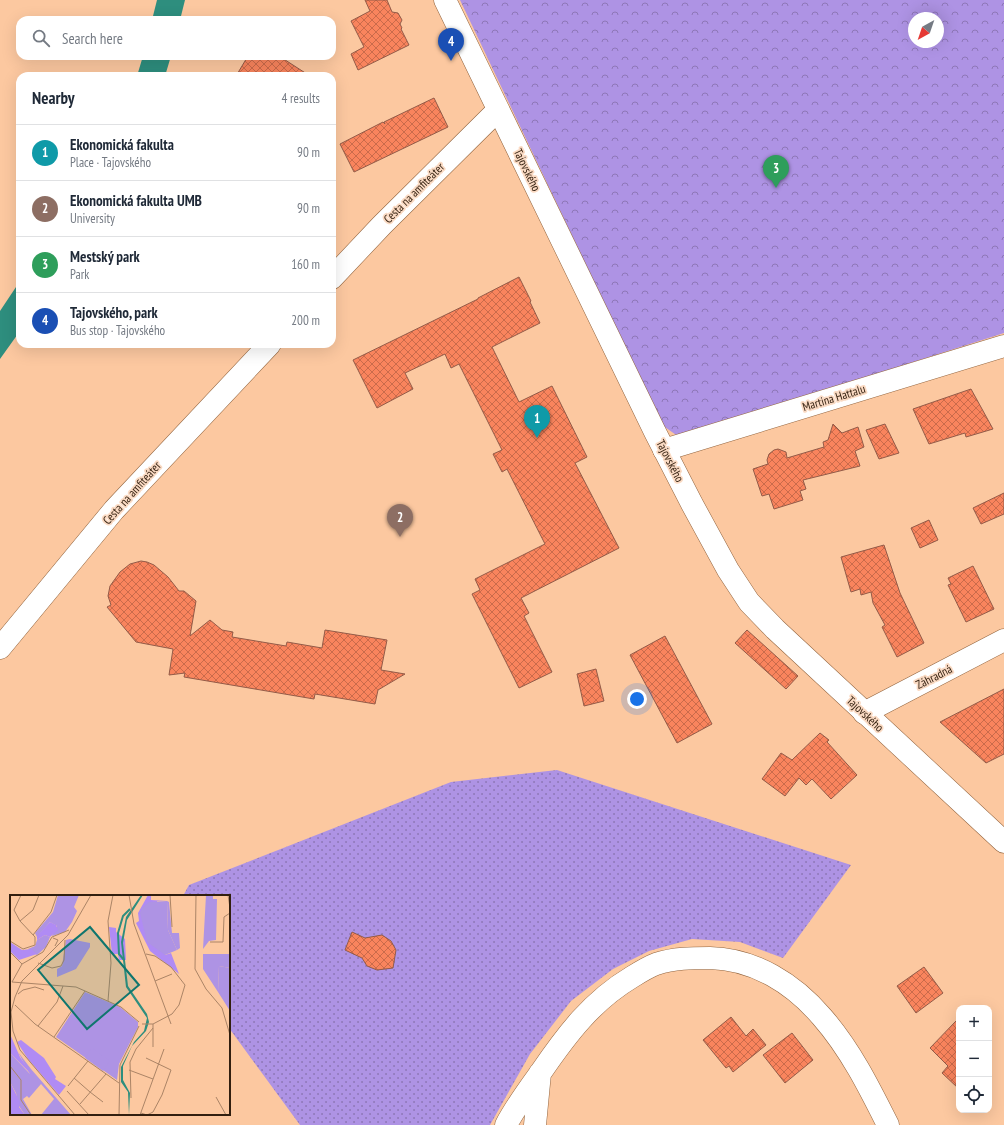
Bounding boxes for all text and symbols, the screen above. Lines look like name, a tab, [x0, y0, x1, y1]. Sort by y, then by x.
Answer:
north arrow	[908, 12, 944, 48]
search box	[16, 16, 336, 60]
icon: search	[30, 27, 52, 49]
pin: 4	[438, 28, 464, 61]
text: Search here	[62, 29, 123, 48]
text: Nearby	[32, 87, 75, 109]
text: 4 results	[281, 90, 320, 107]
text: Ekonomická fakulta	[70, 135, 174, 154]
text: 1	[42, 144, 48, 161]
text: 90 m	[297, 144, 320, 161]
street label: Tajovského	[511, 146, 544, 194]
text: Place · Tajovského	[70, 154, 151, 171]
pin: 3	[763, 155, 789, 188]
street label: Cesta na amfiteáter	[380, 159, 448, 226]
text: Ekonomická fakulta UMB	[70, 191, 202, 210]
text: 2	[42, 200, 48, 217]
text: 90 m	[297, 200, 320, 217]
text: University	[70, 210, 115, 227]
text: Mestský park	[70, 247, 140, 266]
text: 3	[42, 256, 48, 273]
text: 160 m	[291, 256, 320, 273]
text: Park	[70, 266, 89, 283]
text: Tajovského, park	[70, 303, 158, 322]
text: 4	[42, 312, 48, 329]
text: 200 m	[291, 312, 320, 329]
text: Bus stop · Tajovského	[70, 322, 165, 339]
street label: Martina Hattalu	[800, 381, 867, 414]
pin: 1	[524, 405, 550, 438]
street label: Tajovského	[653, 437, 687, 484]
street label: Cesta na amfiteáter	[99, 458, 164, 527]
pin: 2	[387, 504, 413, 537]
street label: Záhradná	[913, 661, 955, 692]
your location	[627, 689, 647, 709]
street label: Tajovského	[844, 693, 887, 735]
inset map	[10, 895, 230, 1115]
map controls	[956, 1005, 992, 1113]
button: +	[956, 1005, 992, 1041]
button: −	[956, 1041, 992, 1077]
button: locate	[956, 1077, 992, 1113]

